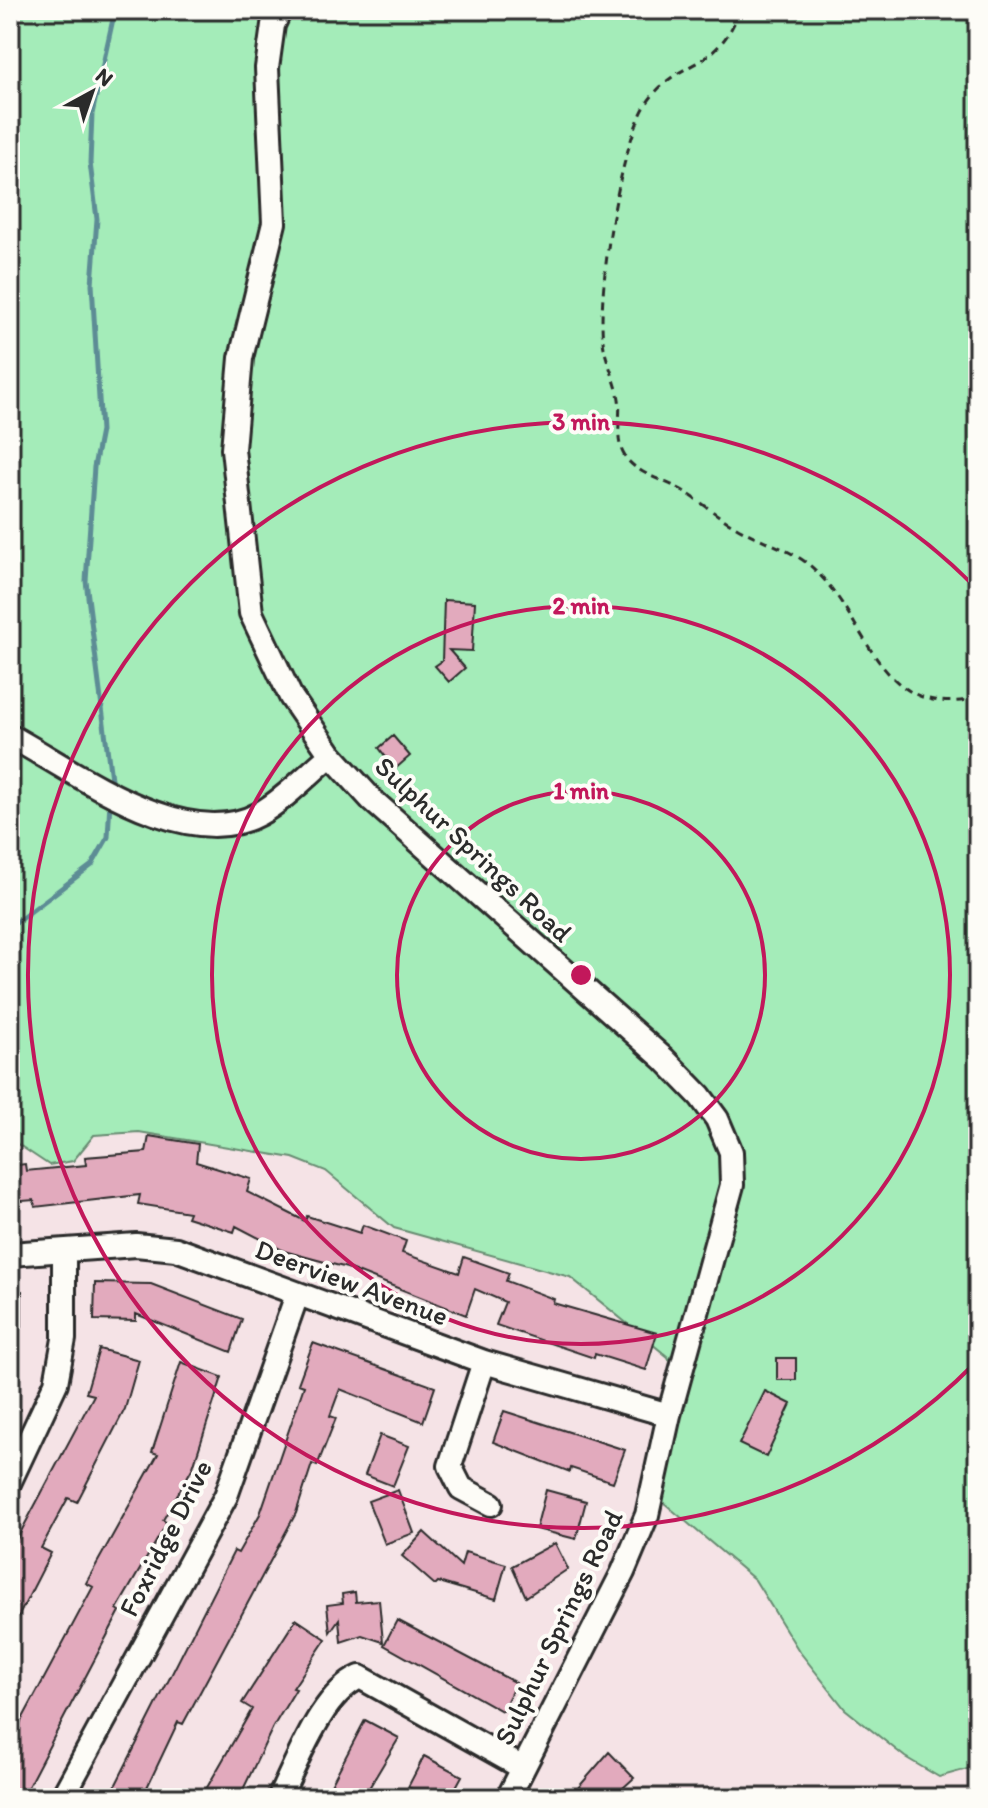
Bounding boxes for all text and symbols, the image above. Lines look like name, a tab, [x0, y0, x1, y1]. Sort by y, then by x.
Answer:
north arrow	[52, 52, 132, 132]
text: N	[90, 62, 119, 92]
text: 3 min	[552, 407, 610, 436]
text: 2 min	[552, 591, 610, 620]
street label: Sulphur Springs Road	[368, 749, 580, 950]
text: 1 min	[553, 776, 609, 805]
centre of rings	[567, 961, 595, 989]
street label: Deerview Avenue	[251, 1231, 453, 1333]
street label: Foxridge Drive	[111, 1454, 219, 1622]
street label: Sulphur Springs Road	[486, 1503, 630, 1750]

